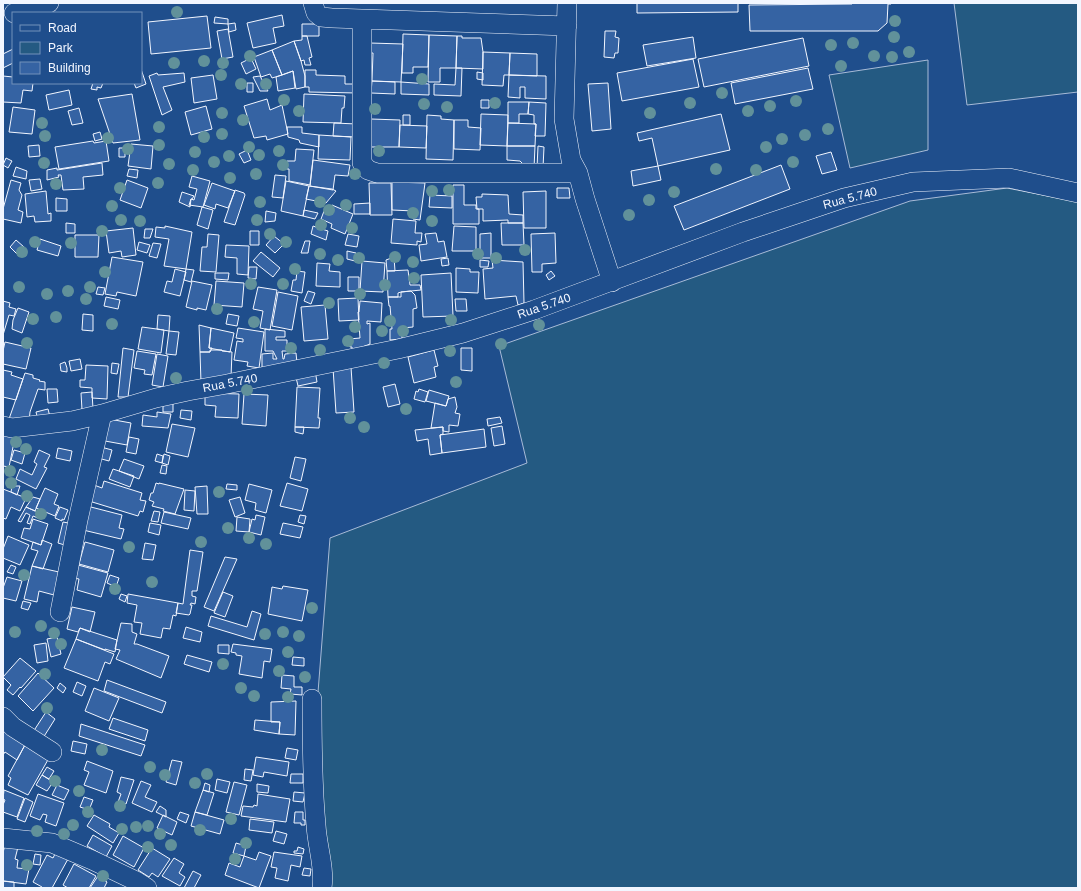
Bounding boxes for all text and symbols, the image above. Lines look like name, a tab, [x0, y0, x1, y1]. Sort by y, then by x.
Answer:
legend	[12, 12, 142, 84]
text: Road	[48, 21, 77, 35]
text: Park	[48, 41, 74, 55]
text: Building	[48, 61, 91, 75]
street label: Rua 5.740	[821, 184, 879, 212]
street label: Rua 5.740	[516, 290, 573, 322]
street label: Rua 5.740	[201, 371, 259, 395]

